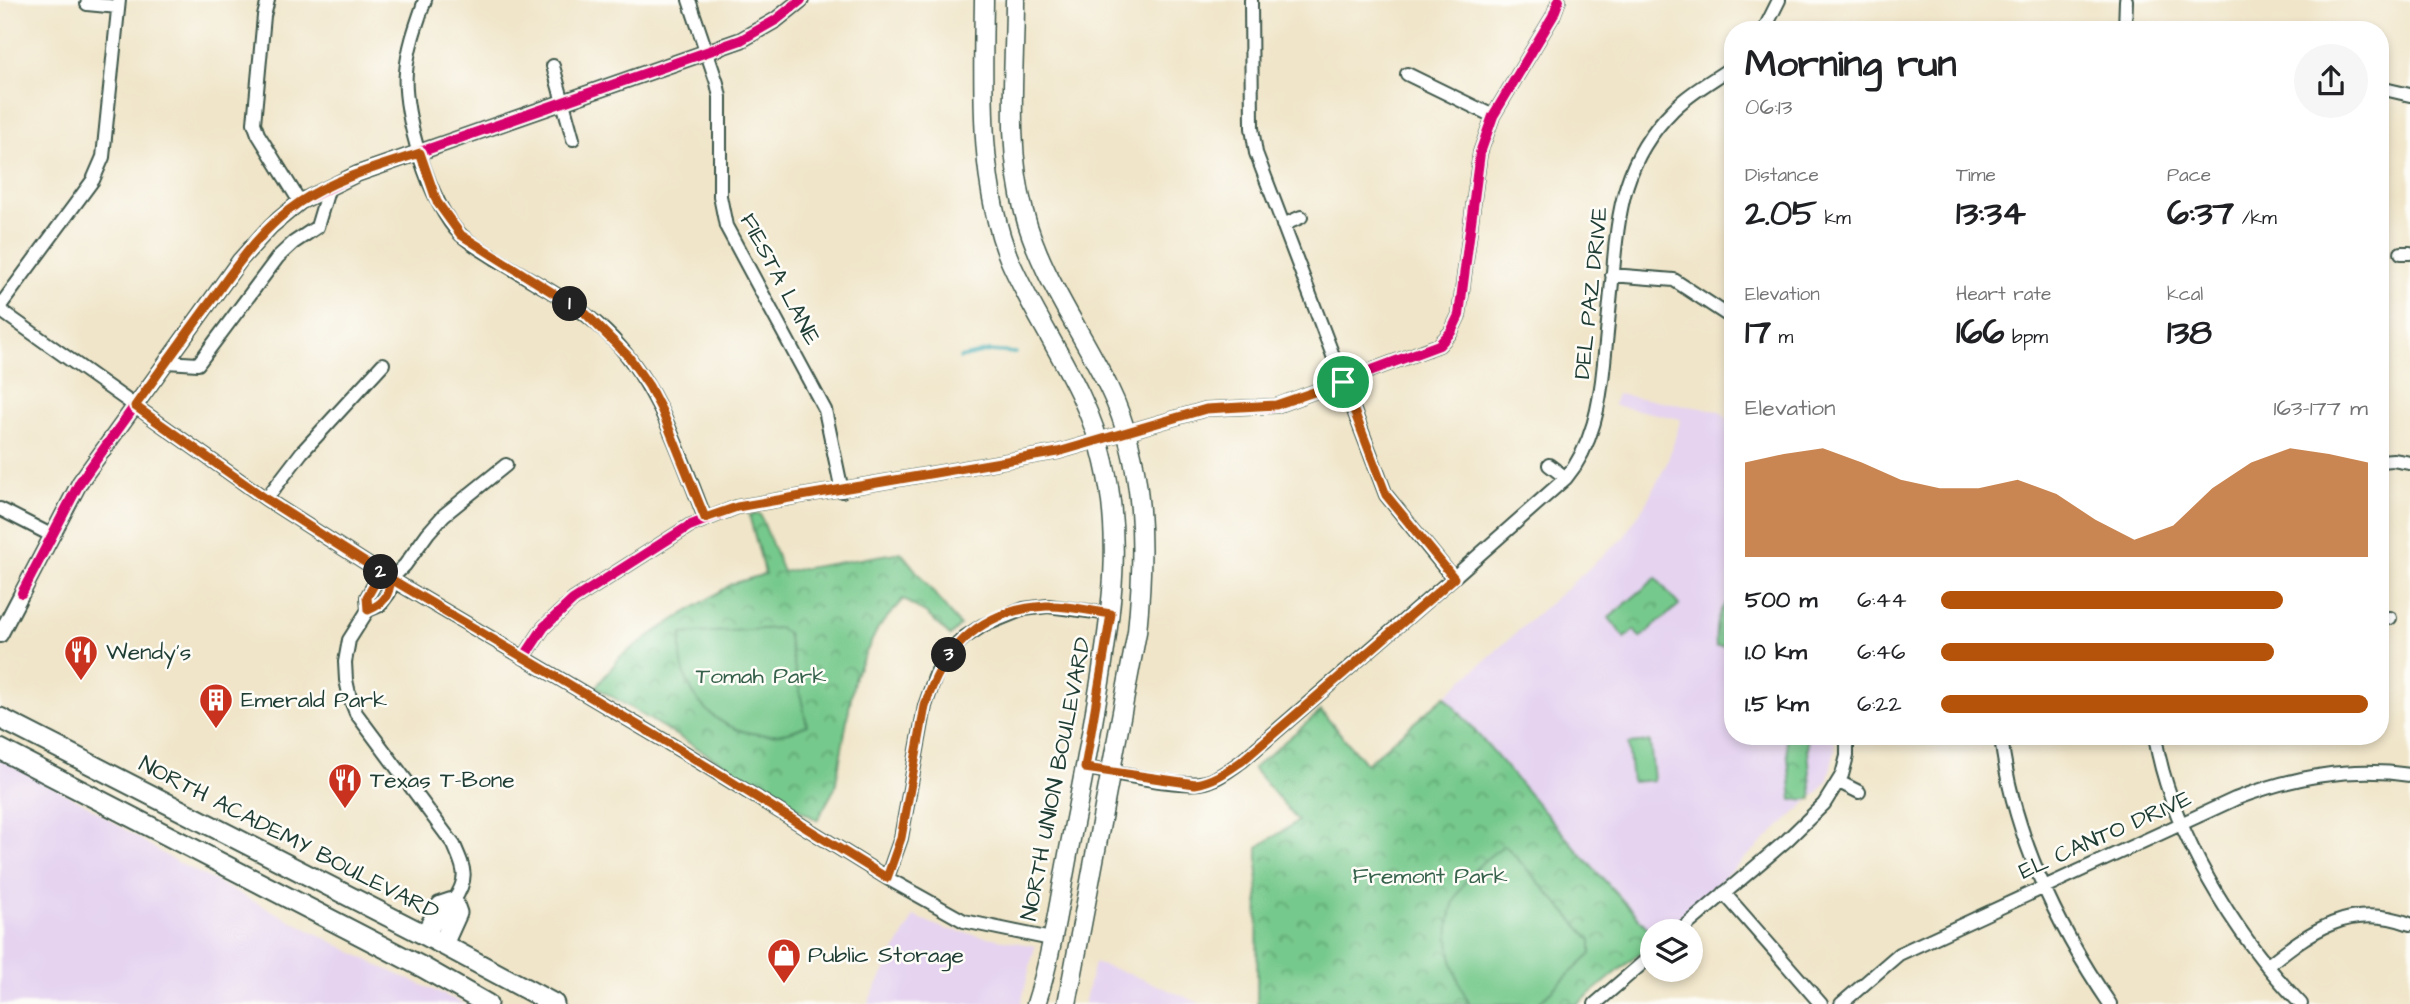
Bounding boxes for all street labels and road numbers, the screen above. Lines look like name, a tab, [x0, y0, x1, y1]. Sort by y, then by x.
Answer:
street label: DEL PAZ DRIVE	[1566, 205, 1616, 381]
street label: FIESTA LANE	[732, 208, 828, 351]
street label: NORTH UNION BOULEVARD	[1013, 634, 1099, 924]
street label: NORTH ACADEMY BOULEVARD	[133, 748, 445, 928]
street label: EL CANTO DRIVE	[2014, 782, 2197, 887]

